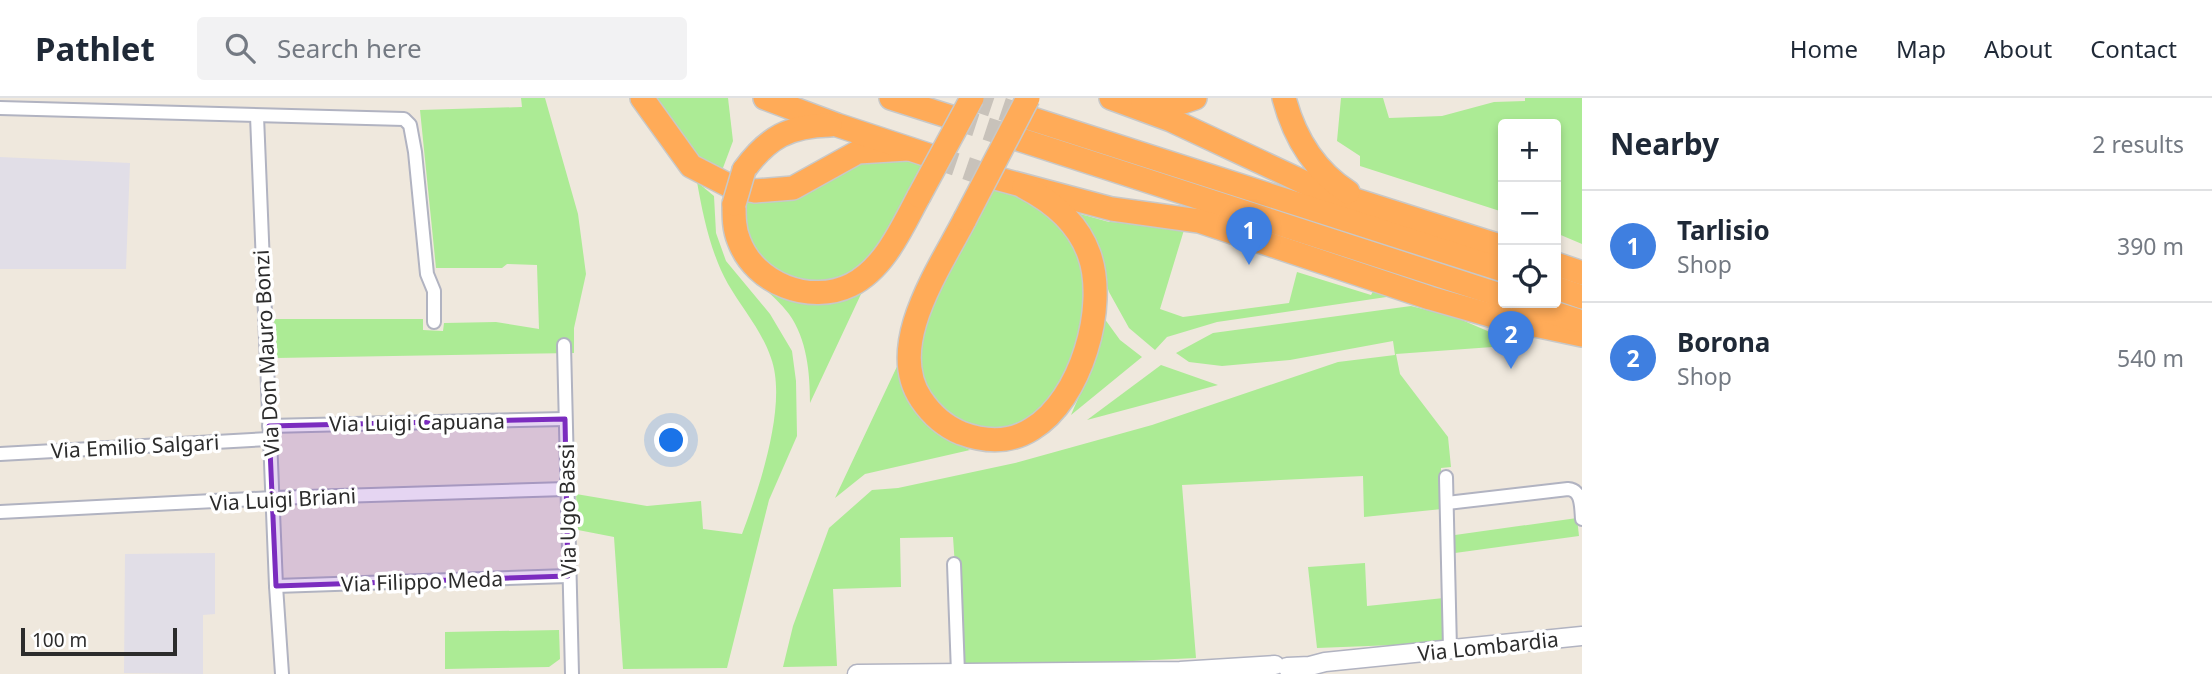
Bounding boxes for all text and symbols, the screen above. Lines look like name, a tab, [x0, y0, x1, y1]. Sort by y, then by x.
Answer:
search box	[197, 17, 687, 80]
text: Pathlet	[35, 26, 155, 71]
icon: search	[221, 29, 259, 67]
text: Search here	[277, 30, 422, 66]
text: Home	[1790, 32, 1858, 65]
text: Map	[1896, 32, 1946, 65]
text: About	[1984, 32, 2052, 65]
text: Contact	[2090, 32, 2177, 65]
map controls	[1498, 119, 1561, 308]
button: +	[1498, 119, 1561, 182]
text: Nearby	[1610, 123, 1719, 164]
text: 2 results	[2092, 128, 2184, 160]
button: −	[1498, 182, 1561, 245]
pin: 1	[1226, 207, 1272, 265]
text: Tarlisio	[1677, 212, 1770, 248]
text: 1	[1626, 230, 1640, 262]
text: 390 m	[2117, 230, 2184, 262]
button: locate	[1498, 245, 1561, 308]
text: Shop	[1677, 248, 1732, 280]
street label: Via Don Mauro Bonzi	[247, 249, 285, 457]
pin: 2	[1488, 311, 1534, 369]
text: Borona	[1677, 324, 1770, 360]
text: 2	[1626, 342, 1640, 374]
text: 540 m	[2117, 342, 2184, 374]
text: Shop	[1677, 360, 1732, 392]
street label: Via Luigi Capuana	[329, 406, 505, 438]
your location	[654, 423, 688, 457]
street label: Via Emilio Salgari	[50, 428, 220, 464]
street label: Via Ugo Bassi	[552, 443, 582, 577]
street label: Via Luigi Briani	[209, 481, 357, 517]
street label: Via Filippo Meda	[341, 564, 503, 598]
scale bar	[21, 625, 177, 657]
street label: Via Lombardia	[1416, 625, 1560, 667]
text: 100 m	[32, 627, 87, 653]

